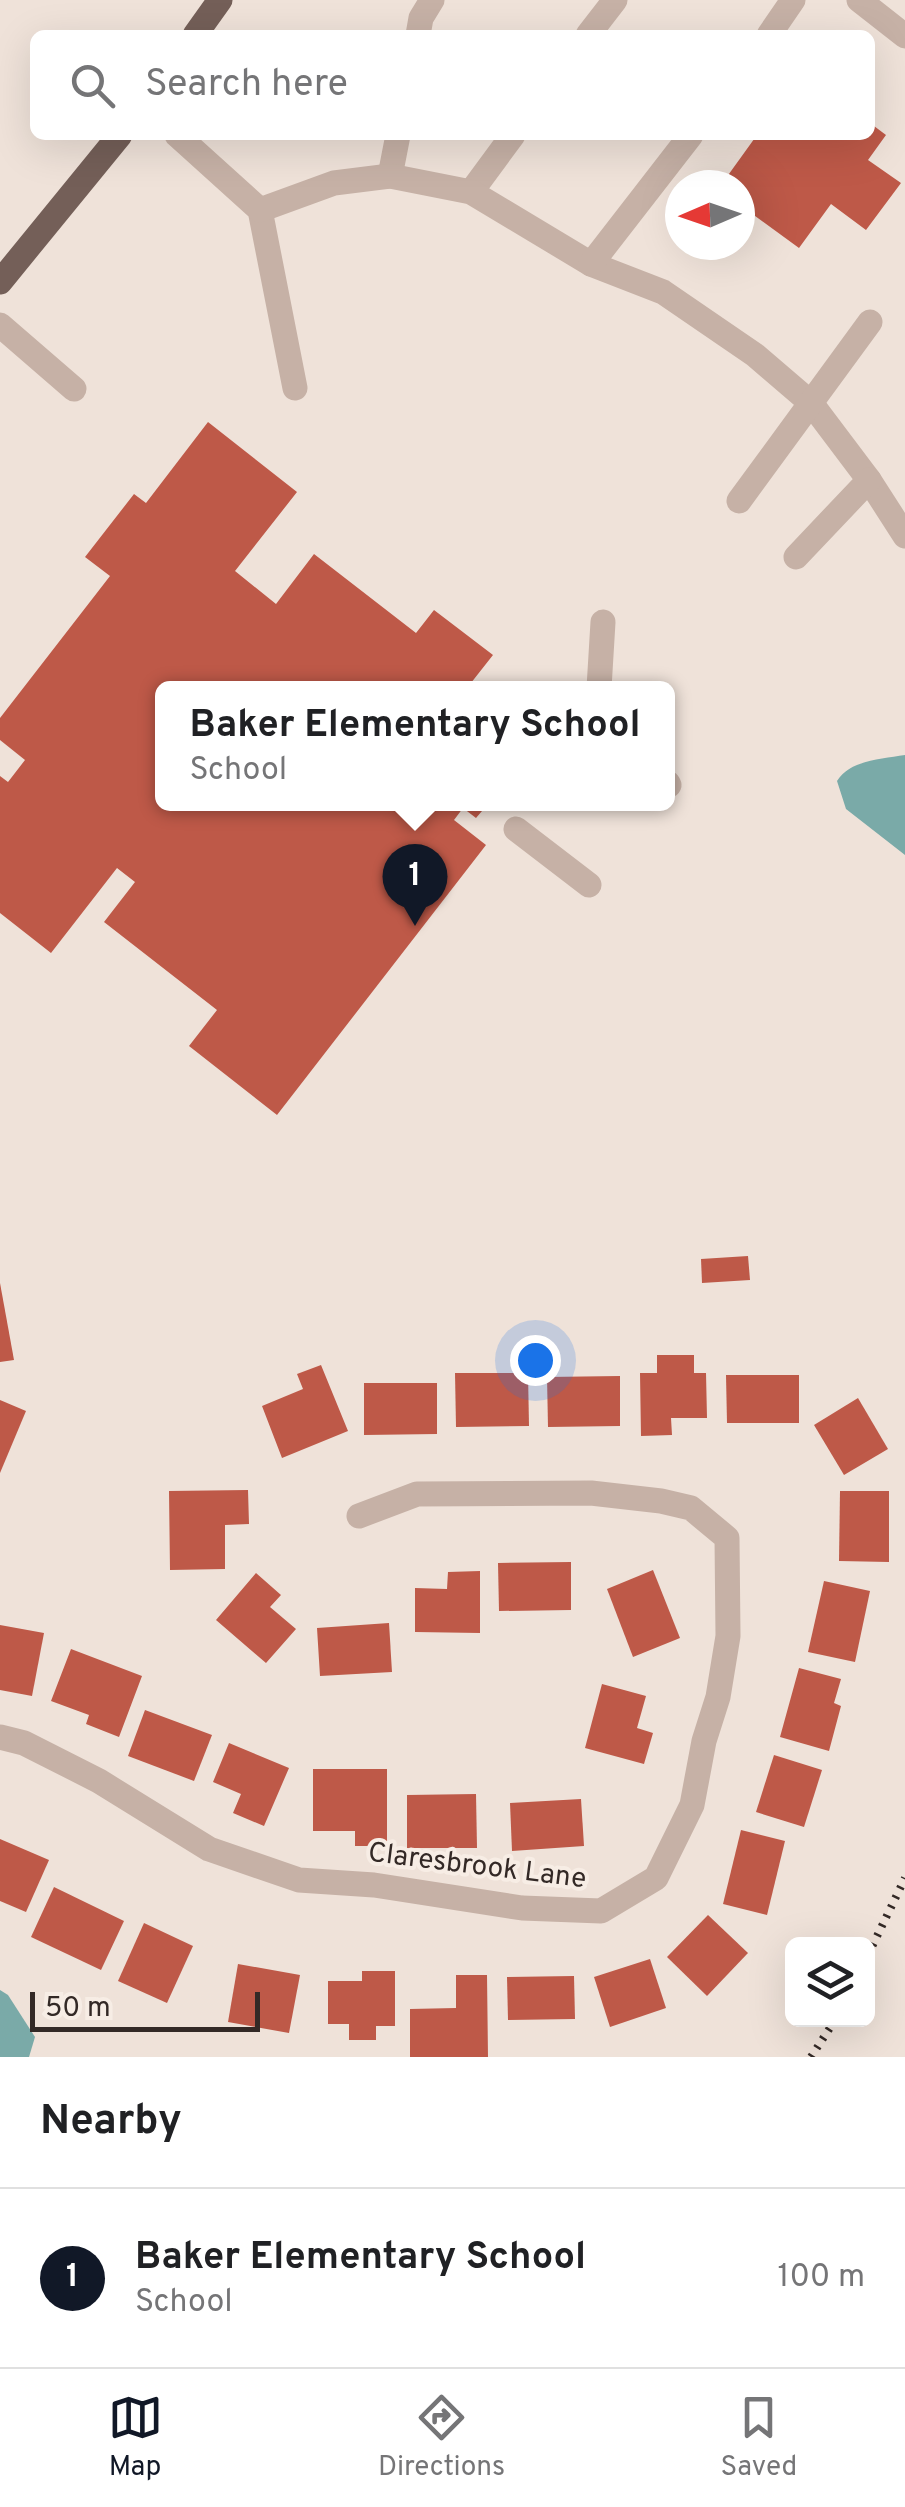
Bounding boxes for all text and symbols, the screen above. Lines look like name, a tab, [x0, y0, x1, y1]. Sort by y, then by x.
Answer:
search box	[30, 30, 875, 140]
icon: search	[65, 58, 120, 113]
text: Search here	[145, 61, 348, 110]
north arrow	[665, 170, 755, 260]
popup	[155, 681, 675, 811]
text: Baker Elementary School	[190, 702, 640, 751]
text: School	[190, 751, 287, 791]
pin: 1	[382, 844, 448, 926]
your location	[510, 1335, 561, 1386]
street label: Claresbrook Lane	[366, 1836, 588, 1898]
map controls	[785, 1937, 875, 2027]
button: layers	[785, 1937, 875, 2027]
scale bar	[30, 1987, 260, 2032]
text: 50 m	[45, 1991, 111, 2027]
text: Nearby	[40, 2096, 182, 2149]
text: Baker Elementary School	[135, 2234, 586, 2283]
text: 1	[66, 2258, 79, 2298]
text: 100 m	[778, 2258, 865, 2298]
text: School	[135, 2283, 233, 2323]
tab: Map	[108, 2390, 163, 2486]
tab: Directions	[378, 2390, 505, 2486]
tab: Saved	[720, 2390, 797, 2486]

